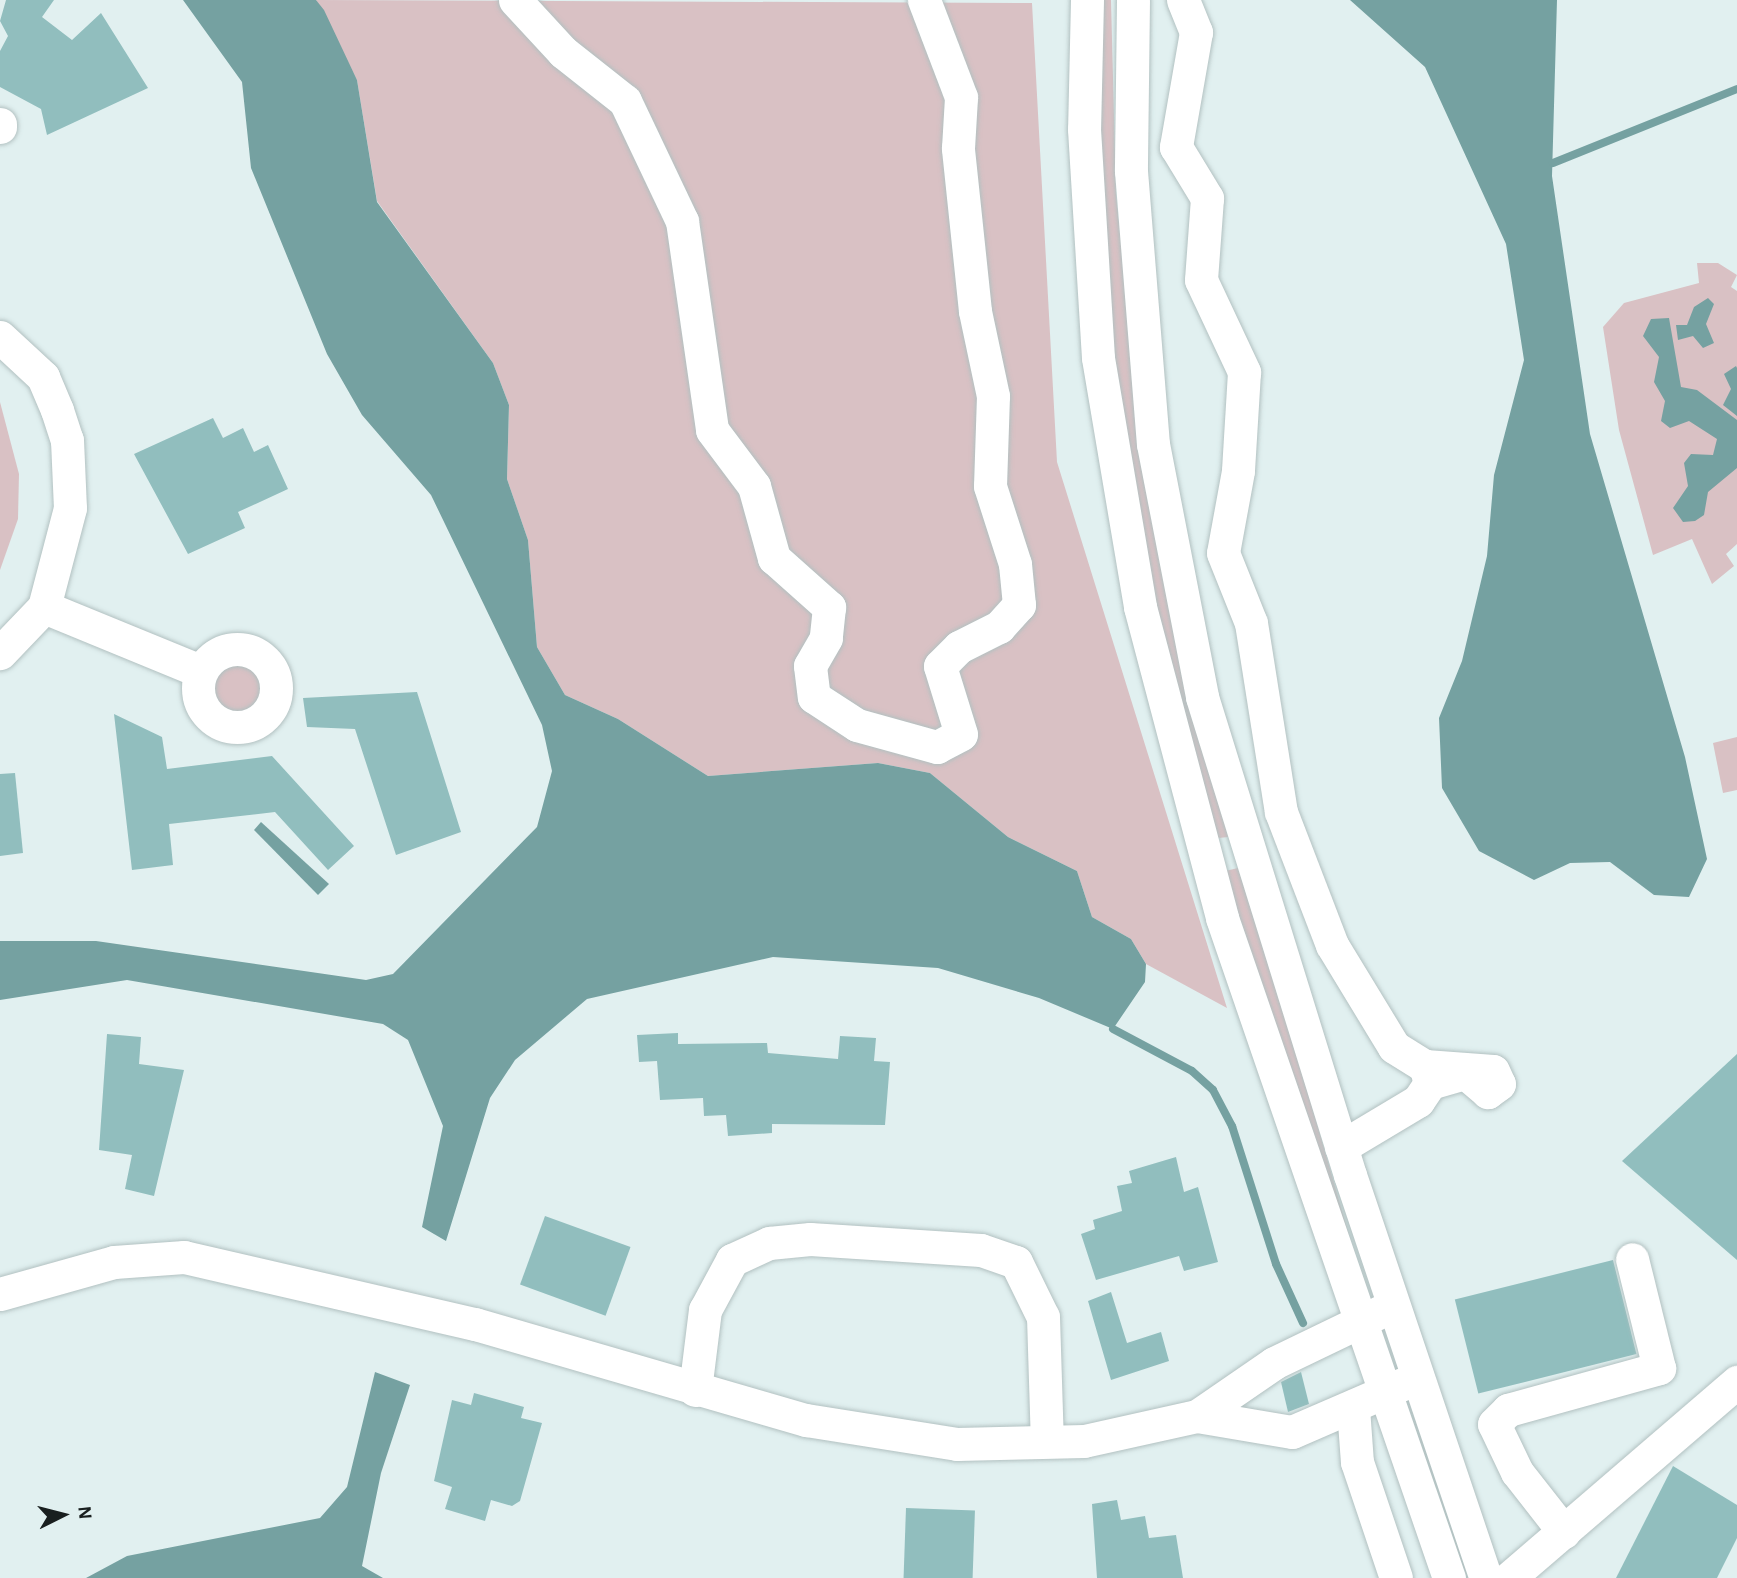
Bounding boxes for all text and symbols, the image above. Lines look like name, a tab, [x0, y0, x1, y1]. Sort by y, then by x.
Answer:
north arrow	[28, 1480, 98, 1550]
text: N	[74, 1505, 95, 1520]

